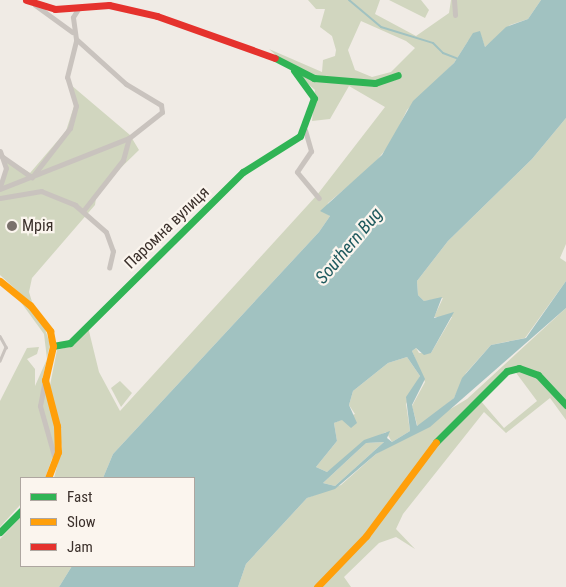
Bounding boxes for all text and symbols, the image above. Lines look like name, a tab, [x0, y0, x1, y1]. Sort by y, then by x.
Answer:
street label: Паромна вулиця	[121, 183, 213, 273]
water label: Southern Bug	[311, 204, 387, 288]
place label: Мрія	[22, 216, 53, 236]
marker: Мрія	[6, 220, 18, 232]
legend	[20, 477, 195, 567]
text: Fast	[67, 488, 92, 506]
text: Slow	[67, 513, 96, 531]
text: Jam	[67, 538, 93, 556]

